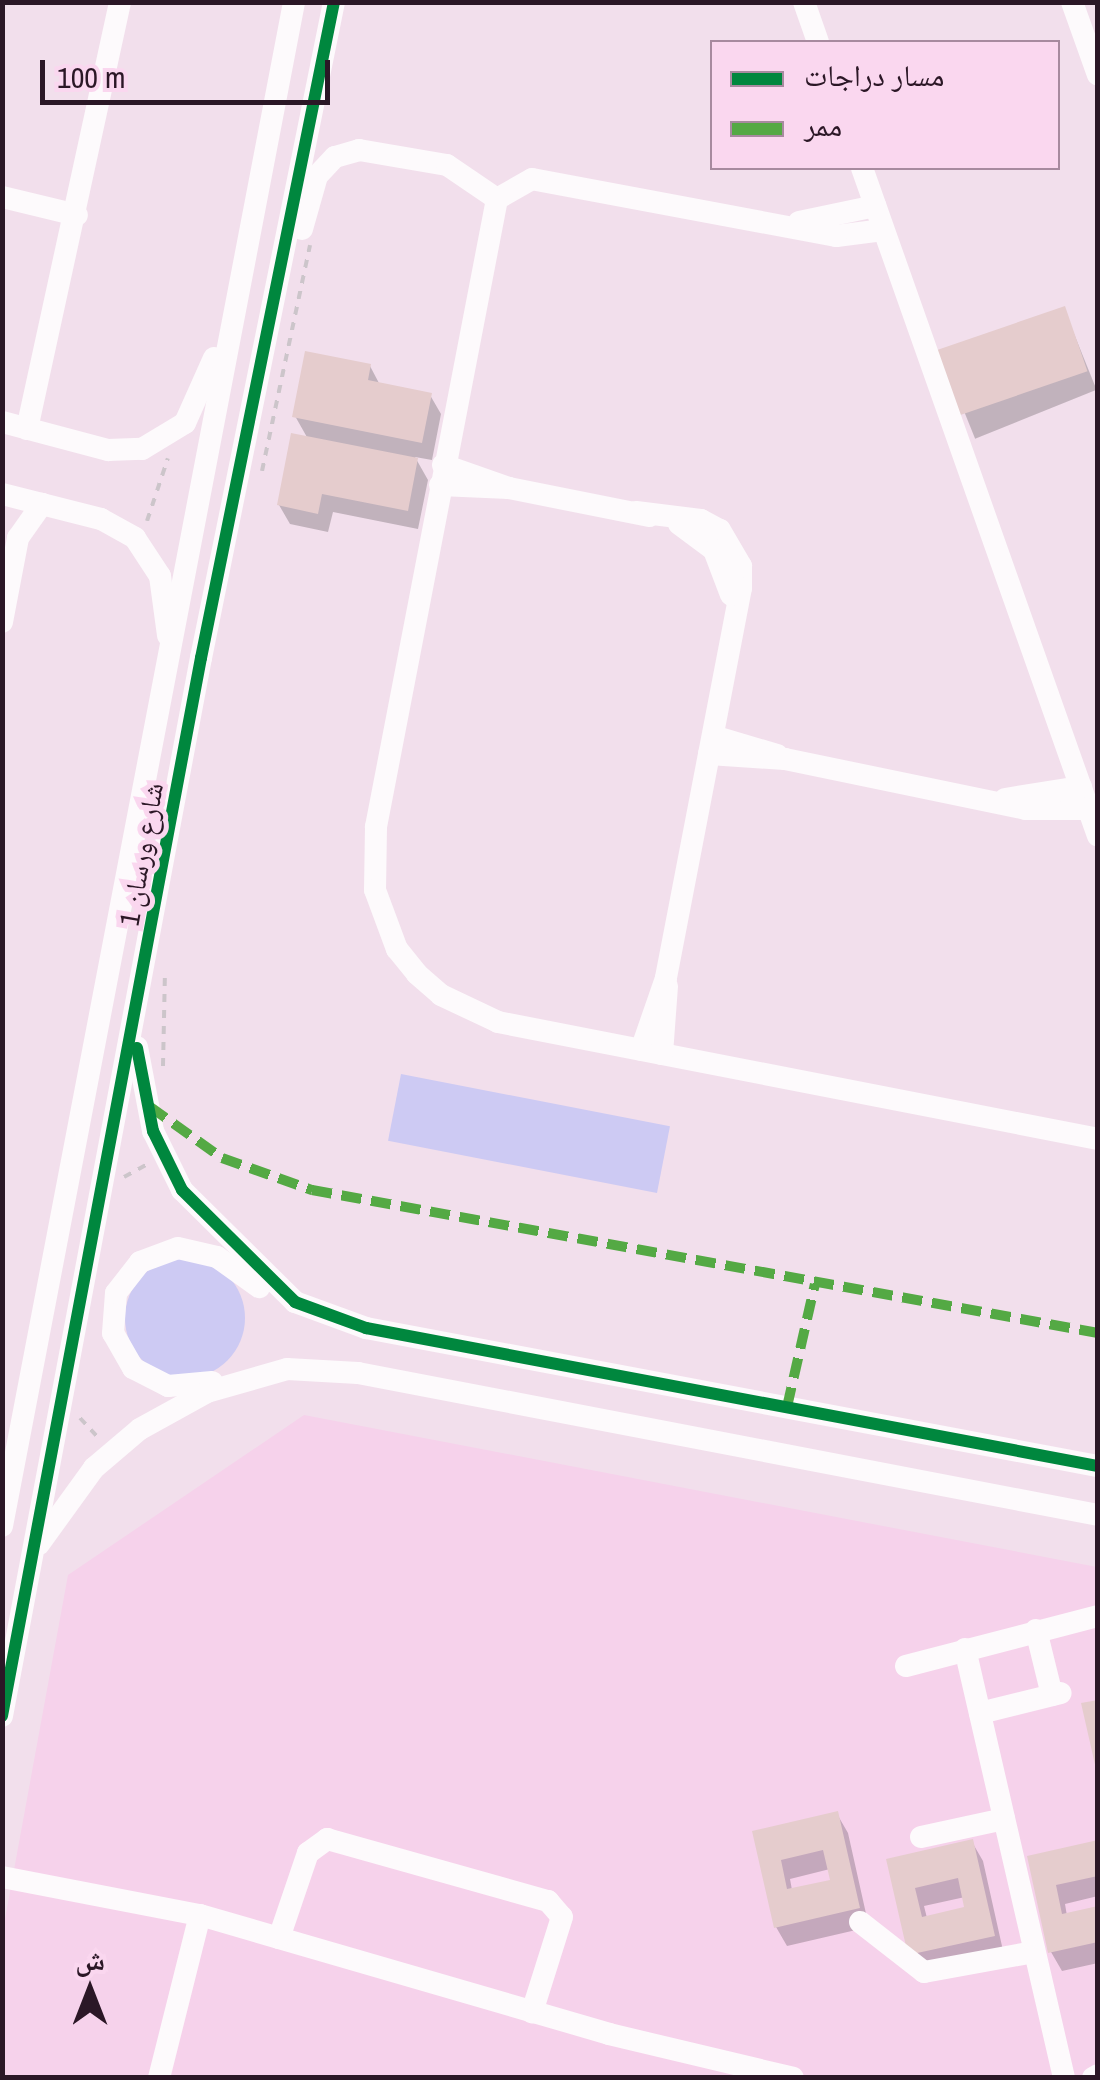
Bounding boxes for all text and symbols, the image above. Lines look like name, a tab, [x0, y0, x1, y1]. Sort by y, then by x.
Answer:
scale bar	[45, 40, 335, 102]
legend	[710, 40, 1060, 170]
text: مسار دراجات	[804, 55, 945, 95]
text: 100 m	[57, 57, 125, 97]
text: ممر	[804, 105, 842, 145]
street label: شارع ورسان 1	[112, 780, 170, 928]
north arrow	[40, 1940, 140, 2040]
text: ش	[75, 1941, 105, 1979]

